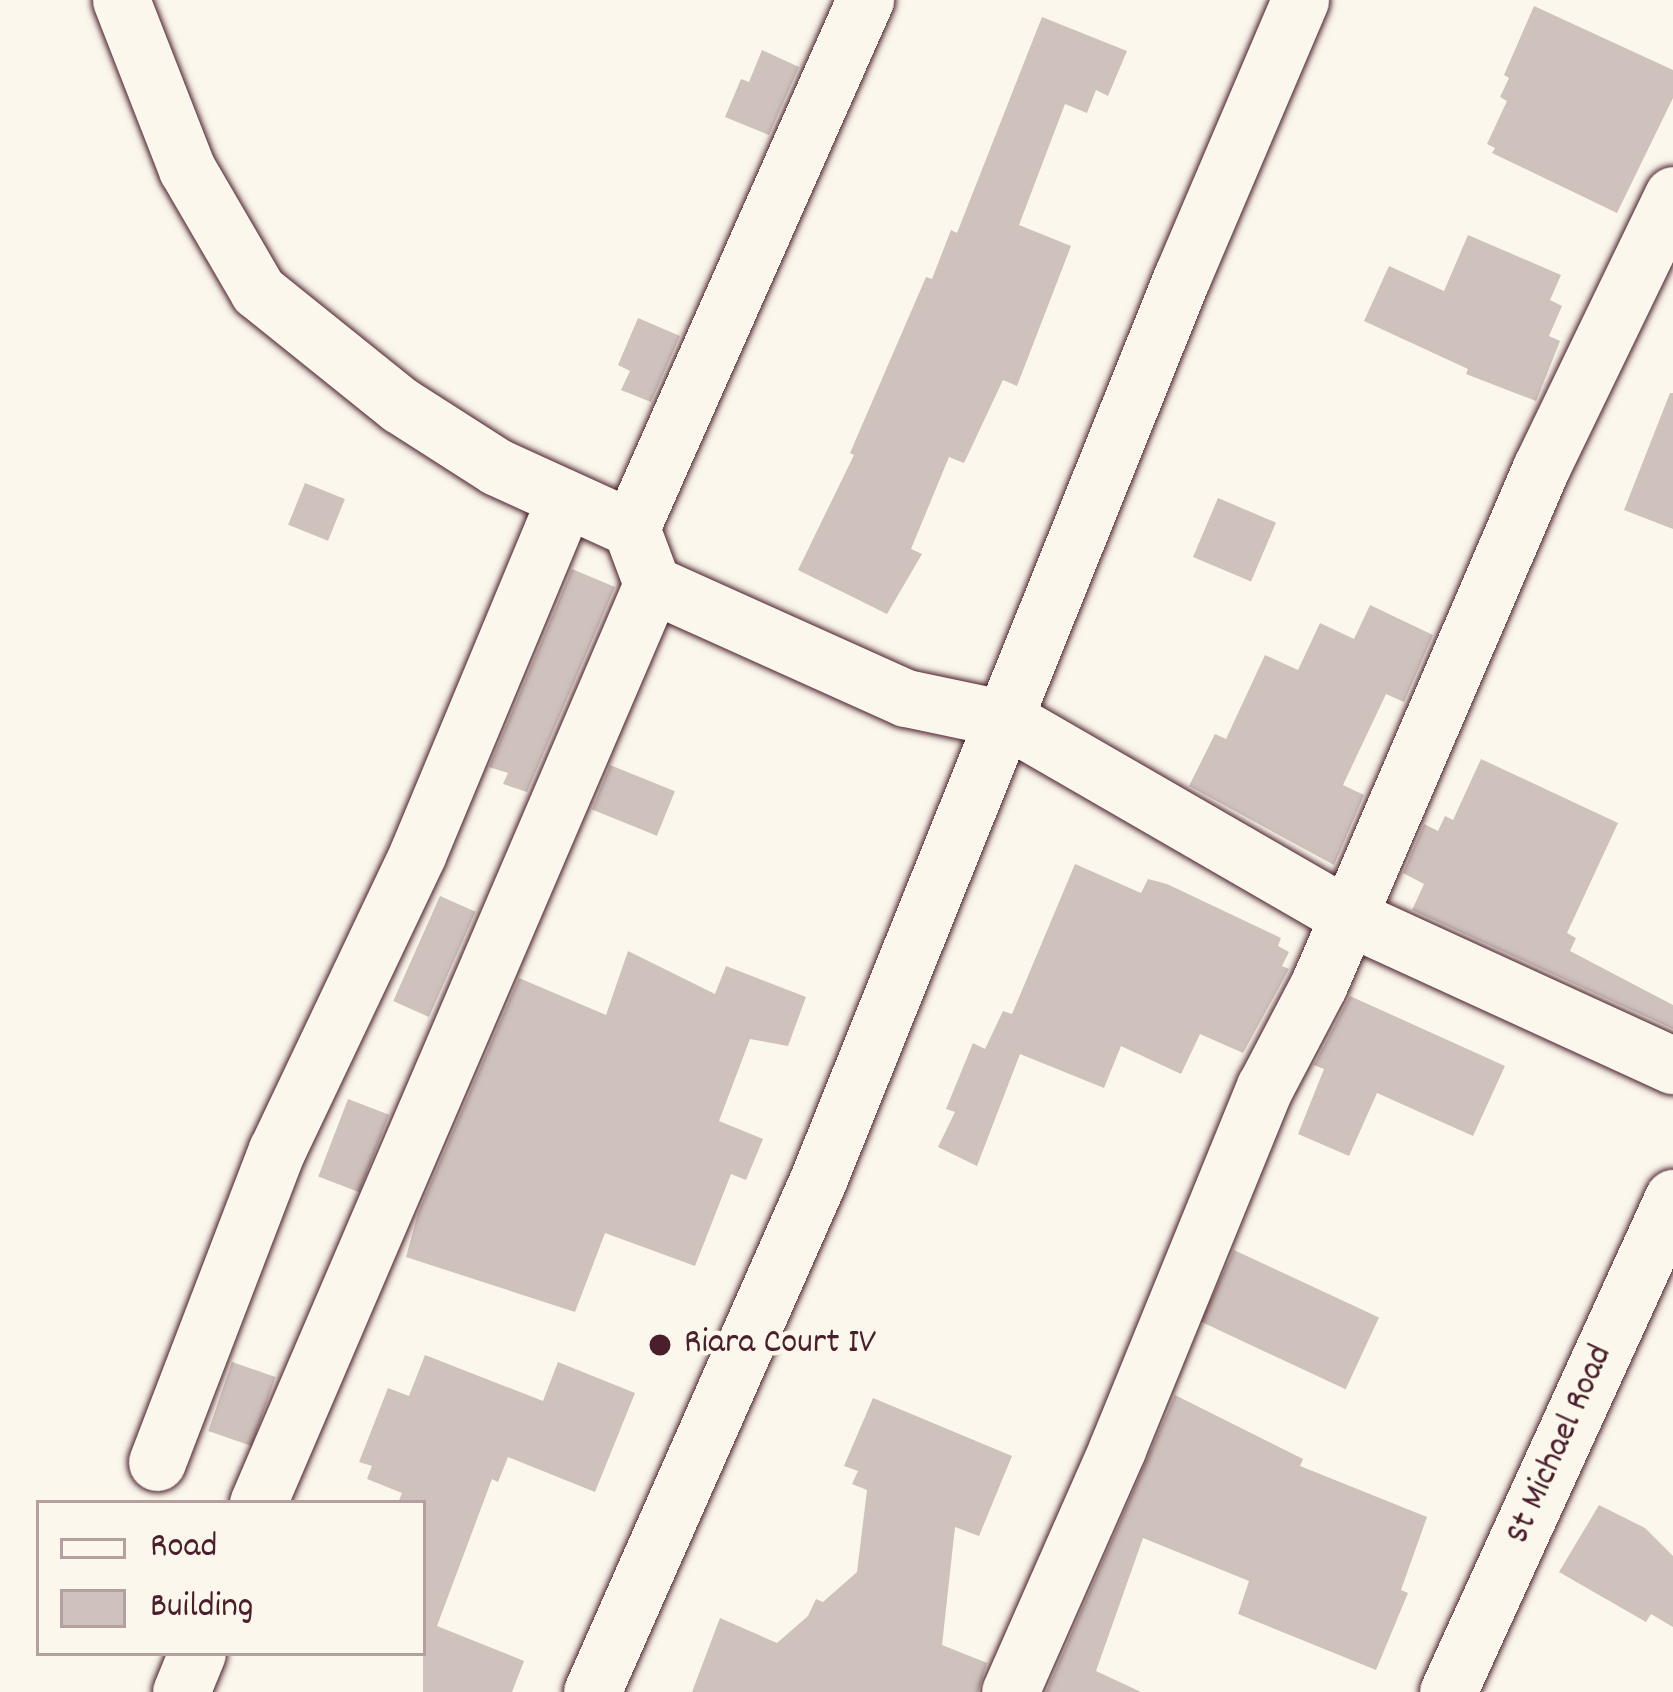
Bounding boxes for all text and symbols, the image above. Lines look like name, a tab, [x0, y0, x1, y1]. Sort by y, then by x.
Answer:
place label: Riara Court IV	[684, 1323, 876, 1367]
marker: Riara Court IV	[647, 1332, 673, 1358]
street label: St Michael Road	[1498, 1339, 1624, 1551]
legend	[36, 1500, 426, 1656]
text: Road	[150, 1522, 217, 1574]
text: Building	[150, 1582, 254, 1634]

